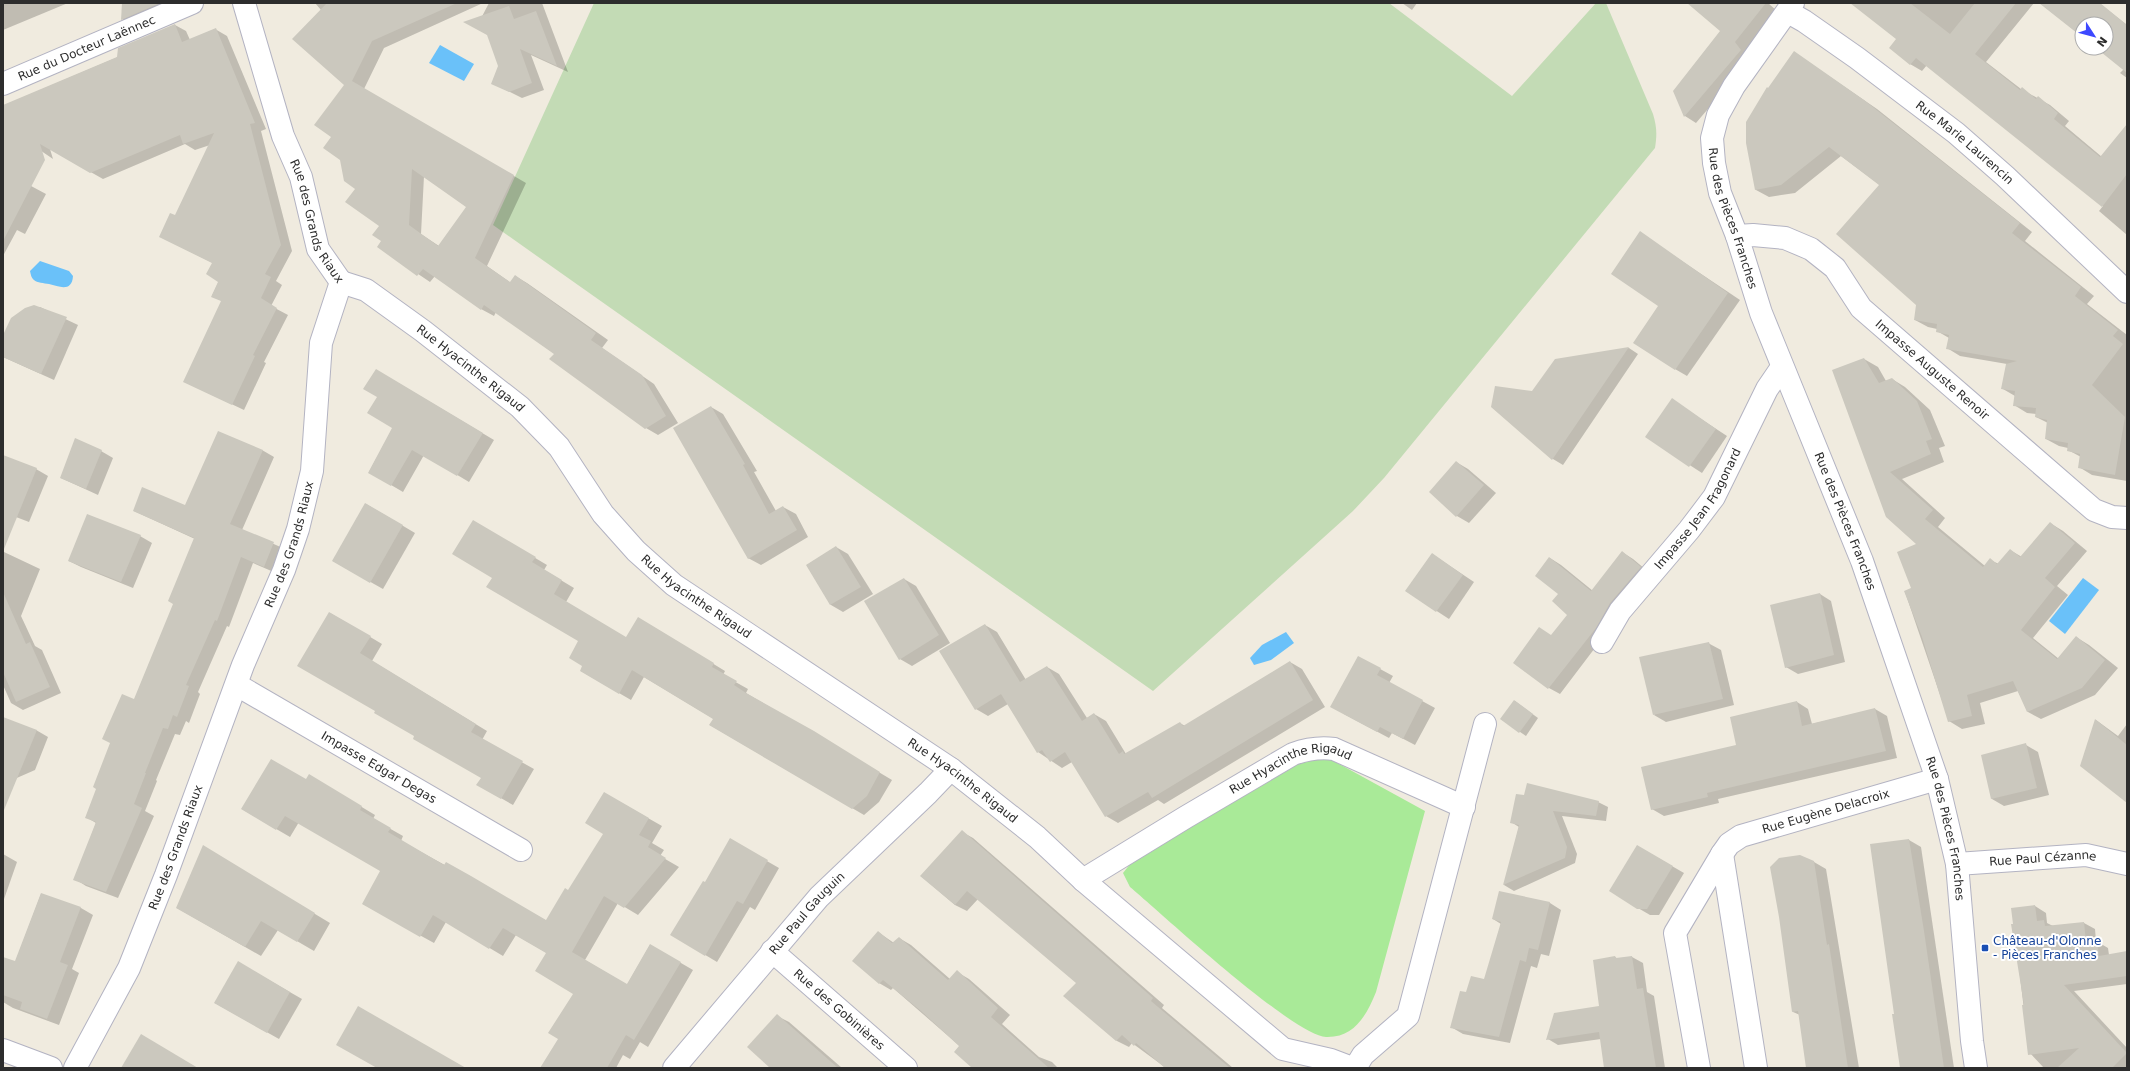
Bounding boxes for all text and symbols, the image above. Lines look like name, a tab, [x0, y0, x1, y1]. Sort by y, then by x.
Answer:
street label: Rue du Docteur Laënnec	[16, 13, 157, 84]
north arrow	[2074, 16, 2114, 56]
text: N	[2094, 34, 2110, 49]
street label: Rue Marie Laurencin	[1913, 98, 2016, 187]
street label: Rue des Pièces Franches	[1706, 147, 1760, 291]
street label: Rue des Grands Riaux	[287, 157, 347, 286]
street label: Impasse Auguste Renoir	[1873, 317, 1992, 423]
street label: Rue Hyacinthe Rigaud	[414, 322, 528, 415]
street label: Impasse Jean Fragonard	[1652, 446, 1744, 572]
street label: Rue des Pièces Franches	[1811, 450, 1879, 592]
street label: Rue des Grands Riaux	[262, 480, 316, 610]
street label: Rue Hyacinthe Rigaud	[638, 552, 754, 641]
street label: Impasse Edgar Degas	[319, 728, 439, 806]
street label: Rue Hyacinthe Rigaud	[905, 735, 1020, 826]
street label: Rue Hyacinthe Rigaud	[1227, 741, 1354, 797]
street label: Rue des Pièces Franches	[1923, 755, 1967, 901]
street label: Rue des Grands Riaux	[146, 783, 205, 912]
street label: Rue Eugène Delacroix	[1760, 786, 1891, 837]
street label: Rue Paul Cézanne	[1989, 848, 2098, 869]
street label: Rue Paul Gauguin	[766, 869, 848, 957]
place label: Château-d'Olonne - Pièces Franches	[1993, 934, 2101, 962]
marker: Château-d'Olonne - Pièces Franches	[1980, 943, 1990, 953]
street label: Rue des Gobinières	[791, 966, 887, 1053]

